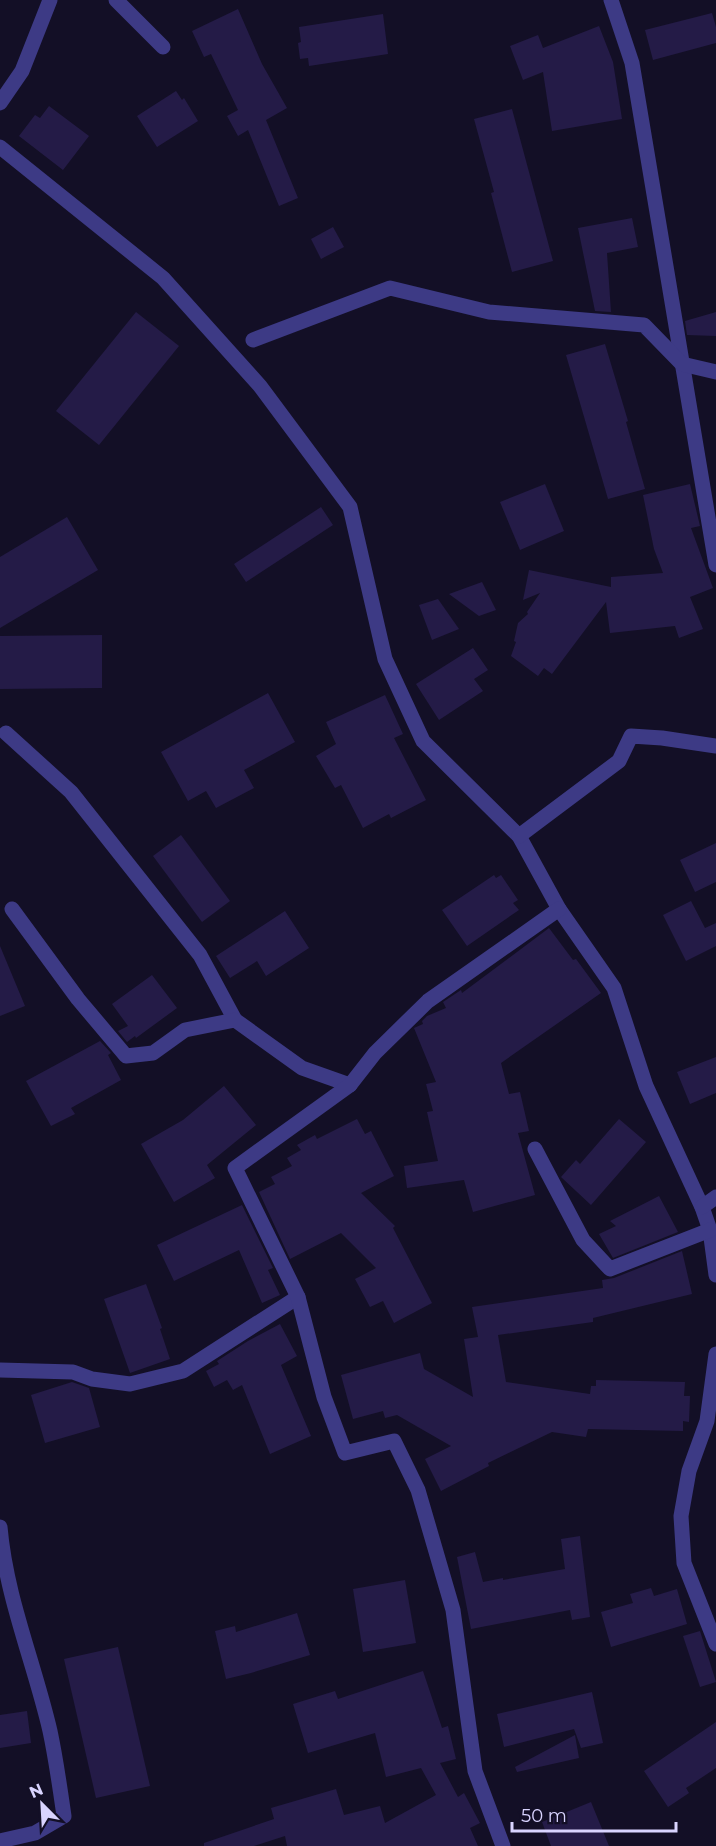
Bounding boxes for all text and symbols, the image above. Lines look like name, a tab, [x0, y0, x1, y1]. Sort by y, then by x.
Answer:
north arrow	[12, 1774, 72, 1834]
text: N	[26, 1779, 46, 1802]
scale bar	[512, 1795, 676, 1833]
text: 50 m	[521, 1805, 567, 1827]

